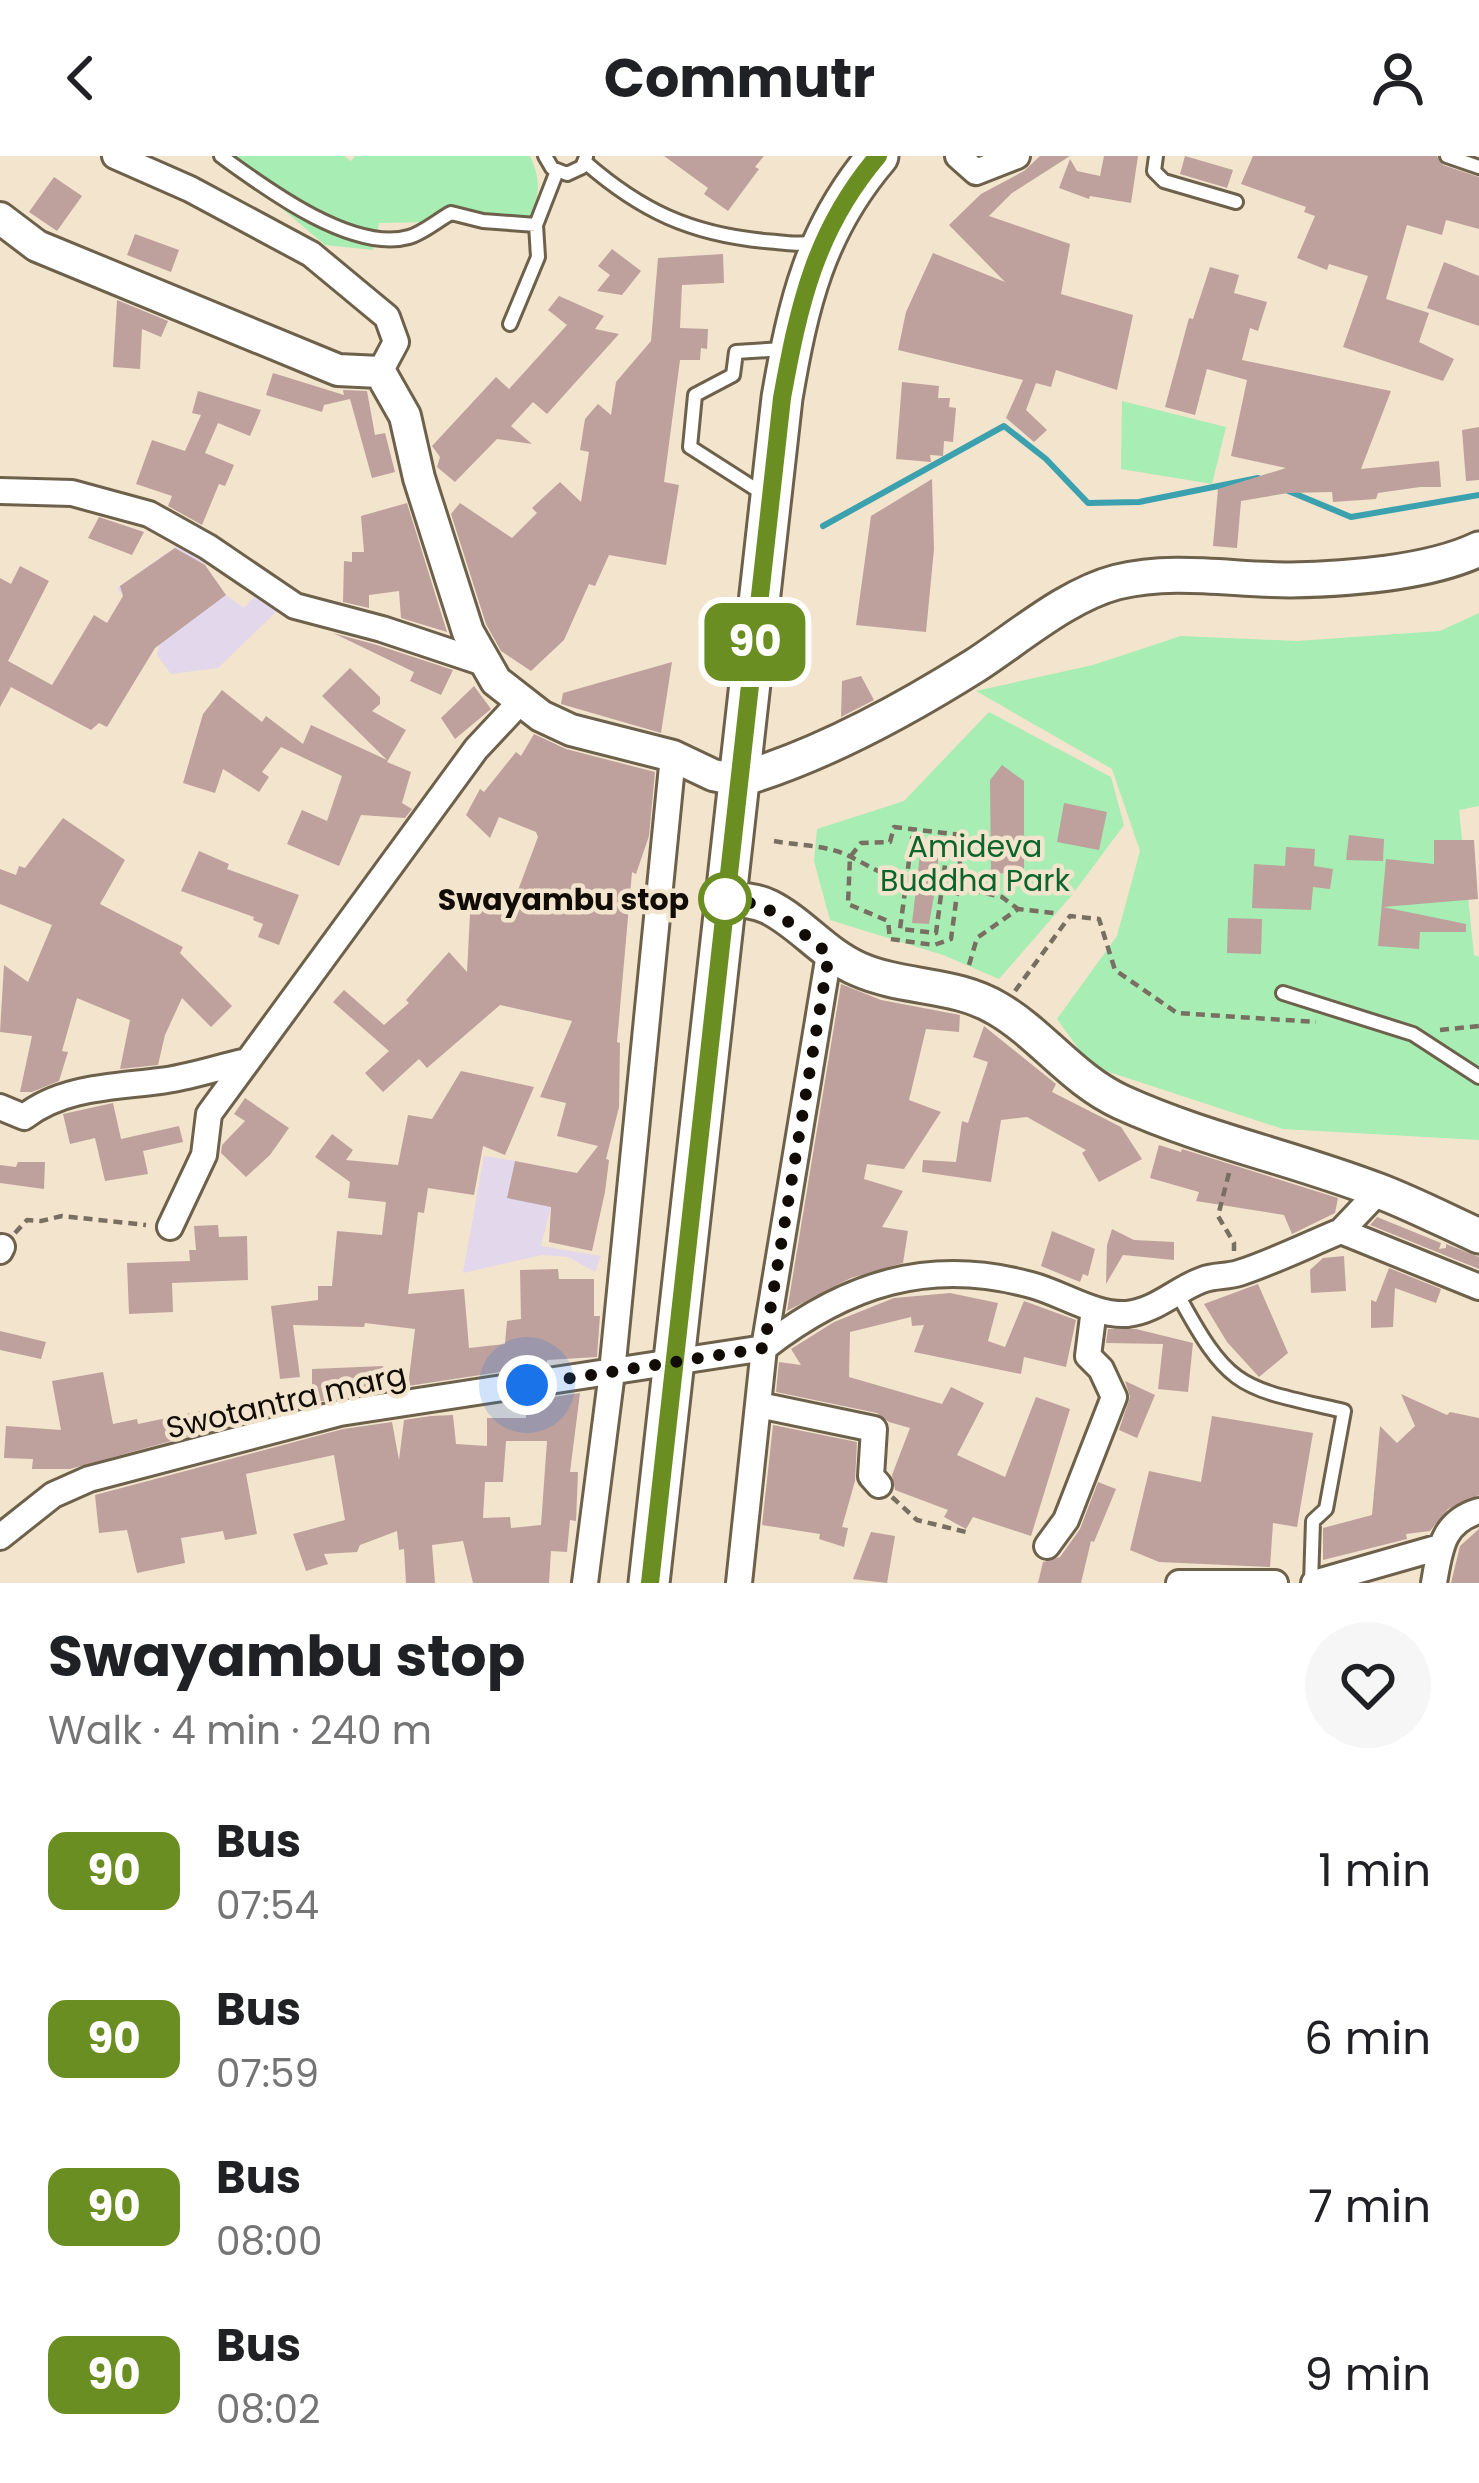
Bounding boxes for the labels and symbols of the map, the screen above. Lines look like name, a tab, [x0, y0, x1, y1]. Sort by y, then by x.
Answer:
line badge: 90	[701, 603, 809, 681]
park label: Amideva Buddha Park	[880, 825, 1071, 902]
marker: Swayambu stop	[700, 874, 750, 924]
place label: Swayambu stop	[438, 878, 689, 921]
street label: Swotantra marg	[162, 1353, 410, 1449]
your location	[497, 1355, 557, 1415]

